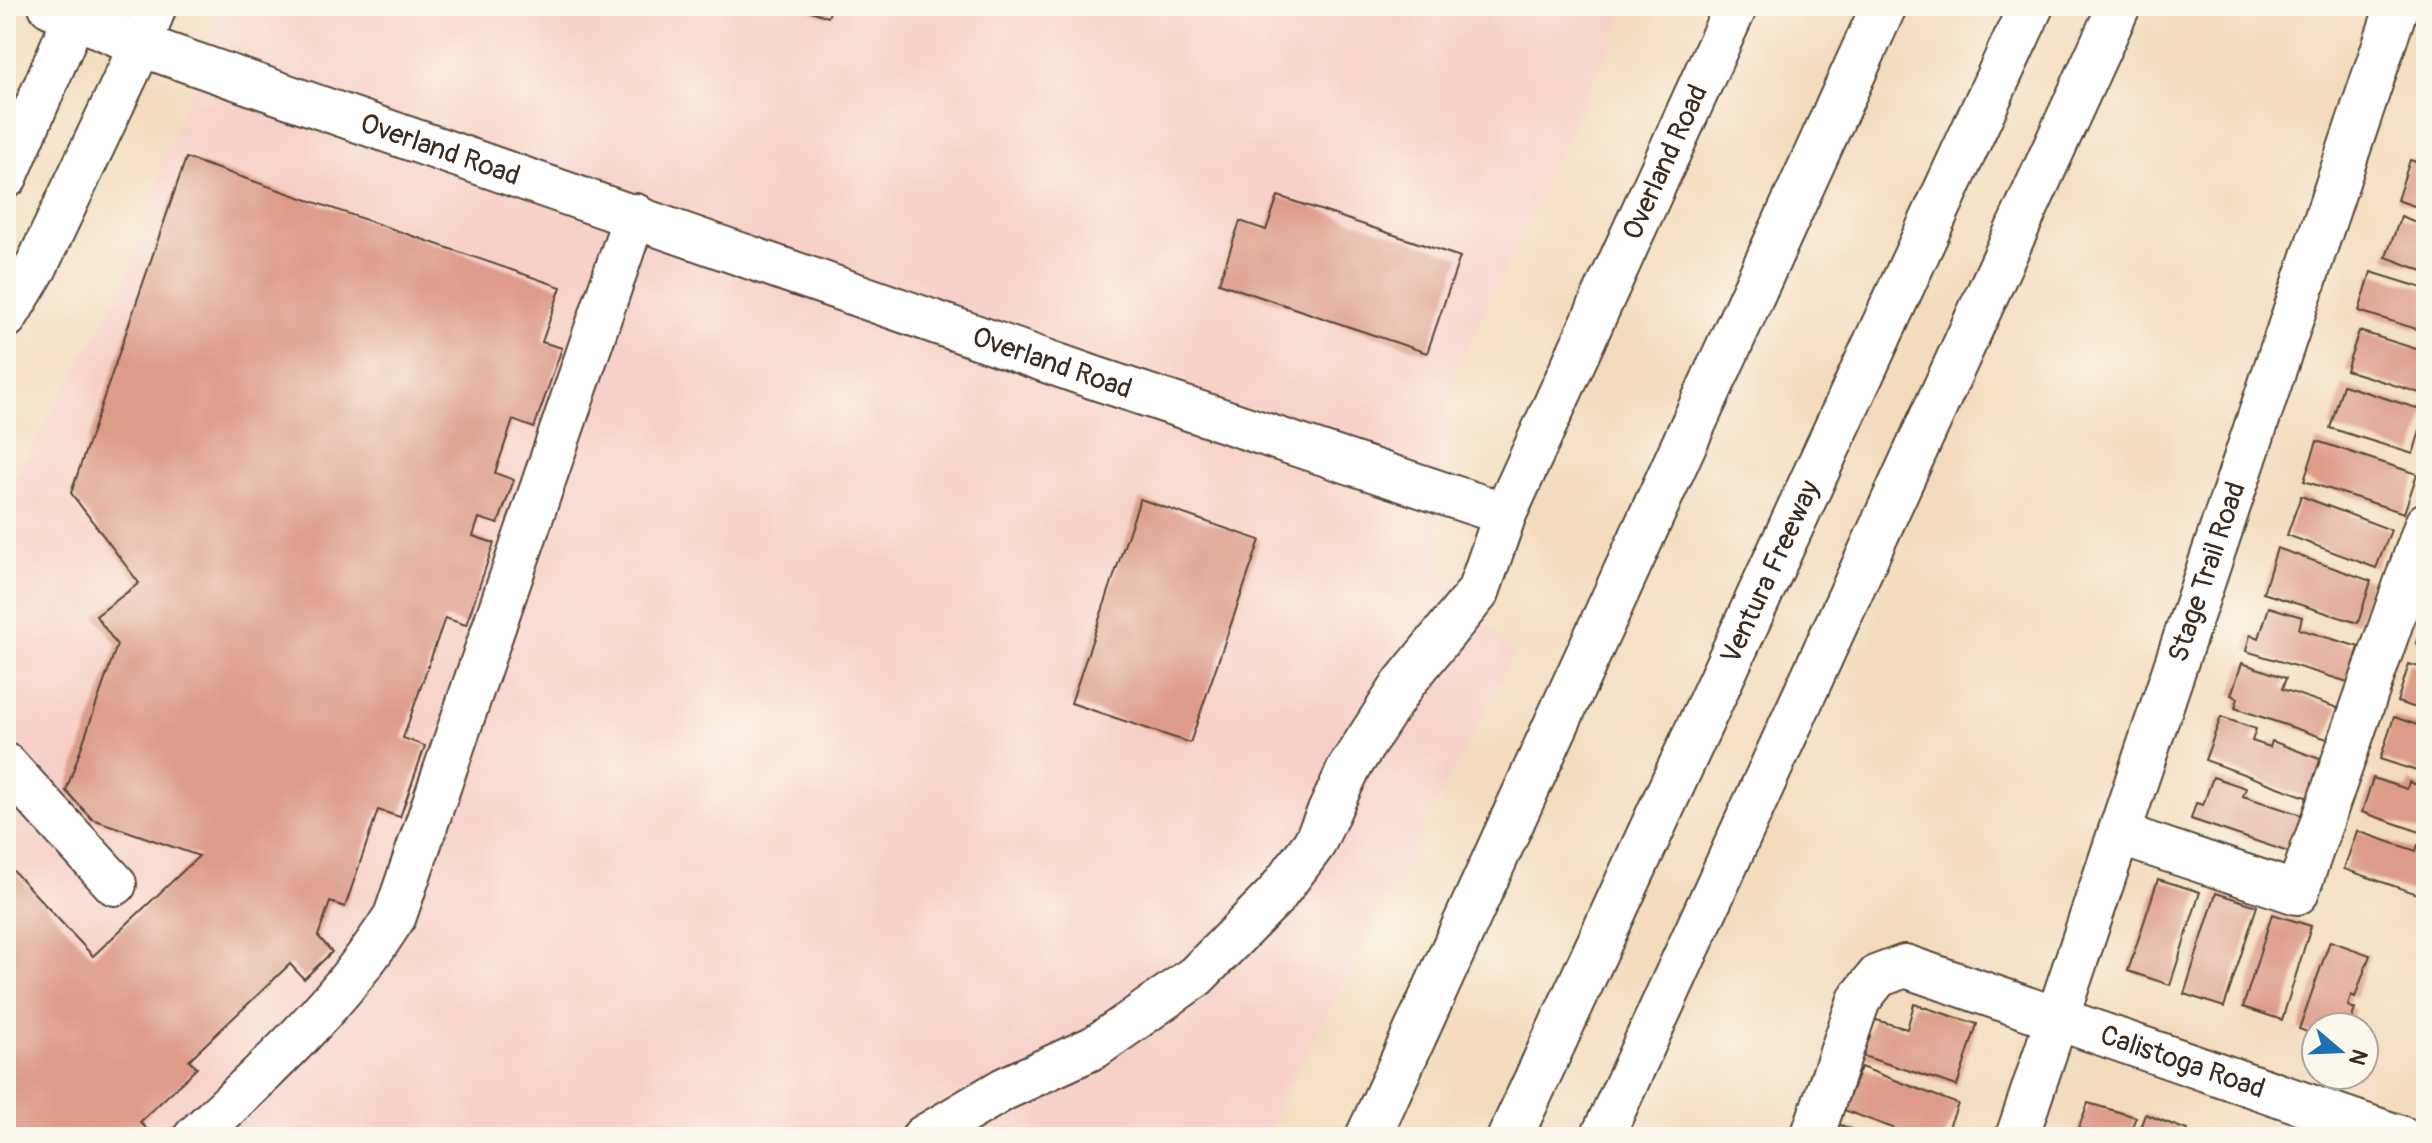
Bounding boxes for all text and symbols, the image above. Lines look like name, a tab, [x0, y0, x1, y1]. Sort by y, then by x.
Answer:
street label: Overland Road	[1615, 79, 1715, 245]
street label: Overland Road	[356, 105, 525, 193]
street label: Overland Road	[968, 319, 1137, 407]
street label: Ventura Freeway	[1713, 475, 1828, 669]
street label: Stage Trail Road	[2160, 477, 2253, 667]
north arrow	[2300, 1011, 2380, 1091]
street label: Calistoga Road	[2096, 1017, 2270, 1107]
text: N	[2342, 1046, 2374, 1069]

